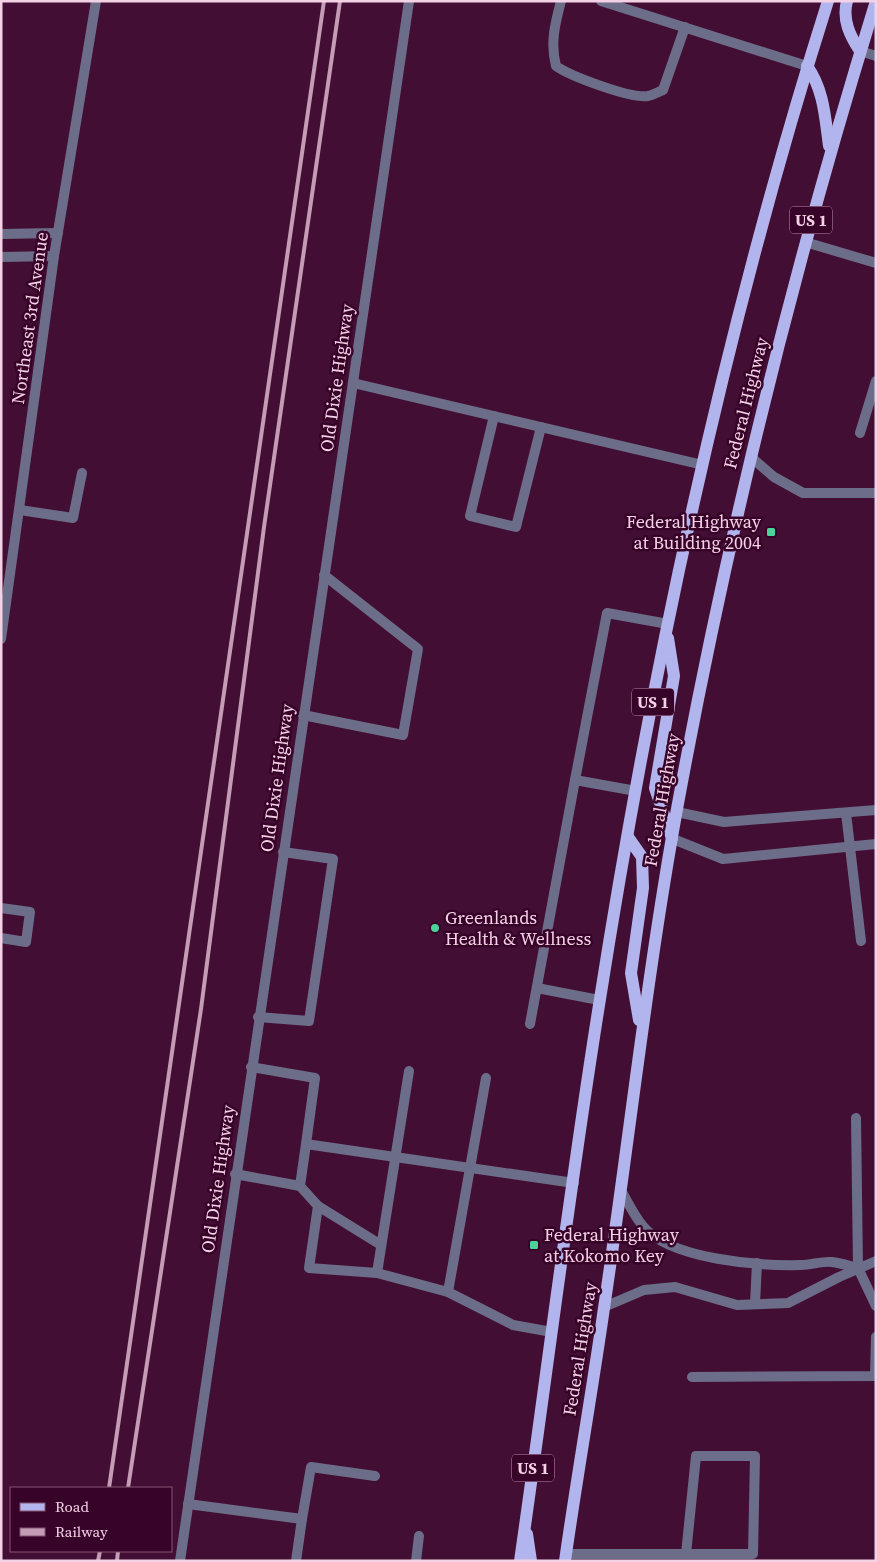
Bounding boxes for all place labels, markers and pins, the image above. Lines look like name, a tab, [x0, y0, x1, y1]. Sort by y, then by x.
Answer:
place label: Federal Highway at Building 2004	[626, 509, 762, 555]
marker: Federal Highway at Building 2004	[765, 526, 777, 538]
place label: Greenlands Health & Wellness	[445, 905, 591, 951]
marker: Greenlands Health & Wellness	[429, 922, 441, 934]
place label: Federal Highway at Kokomo Key	[544, 1222, 680, 1268]
marker: Federal Highway at Kokomo Key	[528, 1239, 540, 1251]

